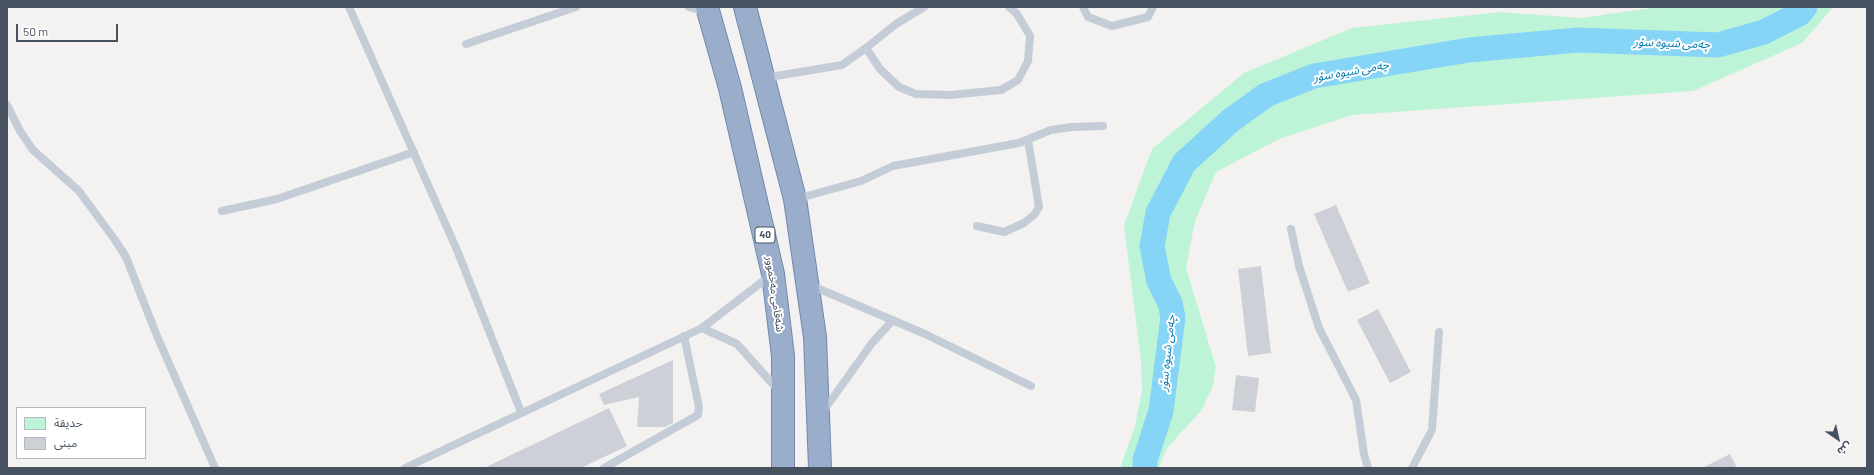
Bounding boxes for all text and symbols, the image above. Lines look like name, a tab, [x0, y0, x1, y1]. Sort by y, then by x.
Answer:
scale bar	[18, 16, 120, 42]
text: 50 m	[23, 24, 48, 38]
water label: چەمی شیوە سۆر	[1633, 34, 1711, 52]
water label: چەمی شیوە سۆر	[1312, 57, 1390, 85]
road number: 40	[755, 227, 775, 243]
street label: شەقامی مەخموور	[763, 255, 787, 333]
water label: چەمی شیوە سۆر	[1156, 314, 1178, 392]
legend	[16, 407, 146, 459]
text: حديقة	[54, 415, 83, 429]
north arrow	[1818, 419, 1858, 459]
text: مبنى	[54, 435, 77, 449]
text: ش	[1835, 440, 1855, 459]

